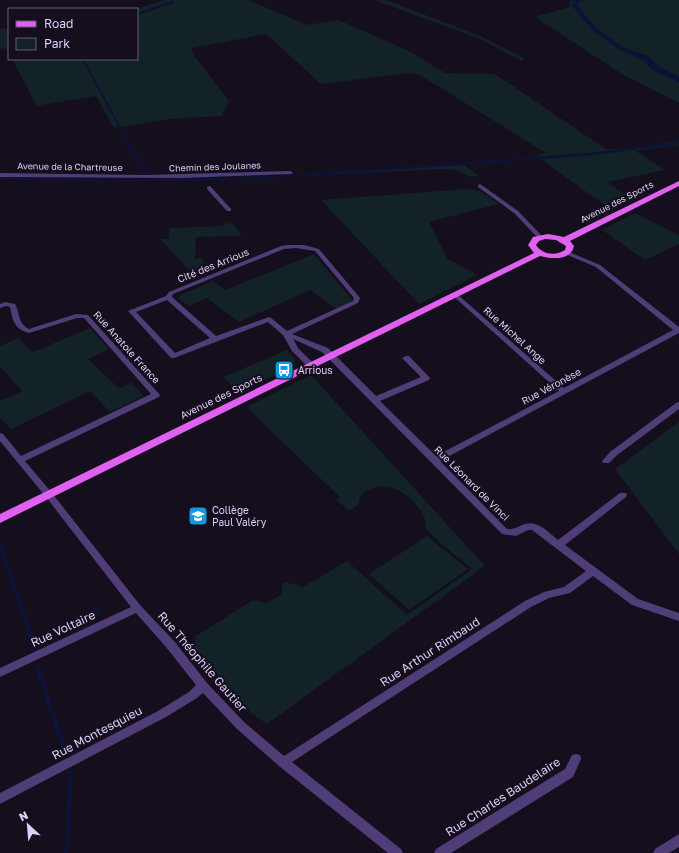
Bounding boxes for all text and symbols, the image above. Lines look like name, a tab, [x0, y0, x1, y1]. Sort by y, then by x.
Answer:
legend	[8, 8, 138, 60]
text: Road	[44, 16, 73, 31]
text: Park	[44, 36, 70, 51]
street label: Chemin des Joulanes	[169, 159, 261, 174]
street label: Avenue de la Chartreuse	[17, 160, 123, 173]
street label: Avenue des Sports	[578, 178, 655, 225]
street label: Cité des Arrious	[175, 245, 251, 285]
street label: Rue Michel Ange	[481, 304, 549, 366]
street label: Rue Anatole France	[91, 308, 163, 386]
bus stop icon: Arrious	[273, 359, 295, 381]
place label: Arrious	[298, 364, 333, 376]
street label: Rue Véronèse	[519, 365, 583, 407]
street label: Avenue des Sports	[178, 371, 264, 421]
street label: Rue Léonard de Vinci	[432, 443, 512, 523]
place label: Collège Paul Valéry	[212, 504, 267, 528]
school or university icon: Collège Paul Valéry	[187, 505, 209, 527]
street label: Rue Voltaire	[28, 607, 98, 650]
street label: Rue Théophile Gautier	[155, 608, 250, 715]
street label: Rue Arthur Rimbaud	[377, 614, 482, 689]
street label: Rue Montesquieu	[49, 702, 144, 763]
street label: Rue Charles Baudelaire	[442, 754, 563, 839]
north arrow	[8, 805, 48, 845]
text: N	[17, 808, 30, 823]

